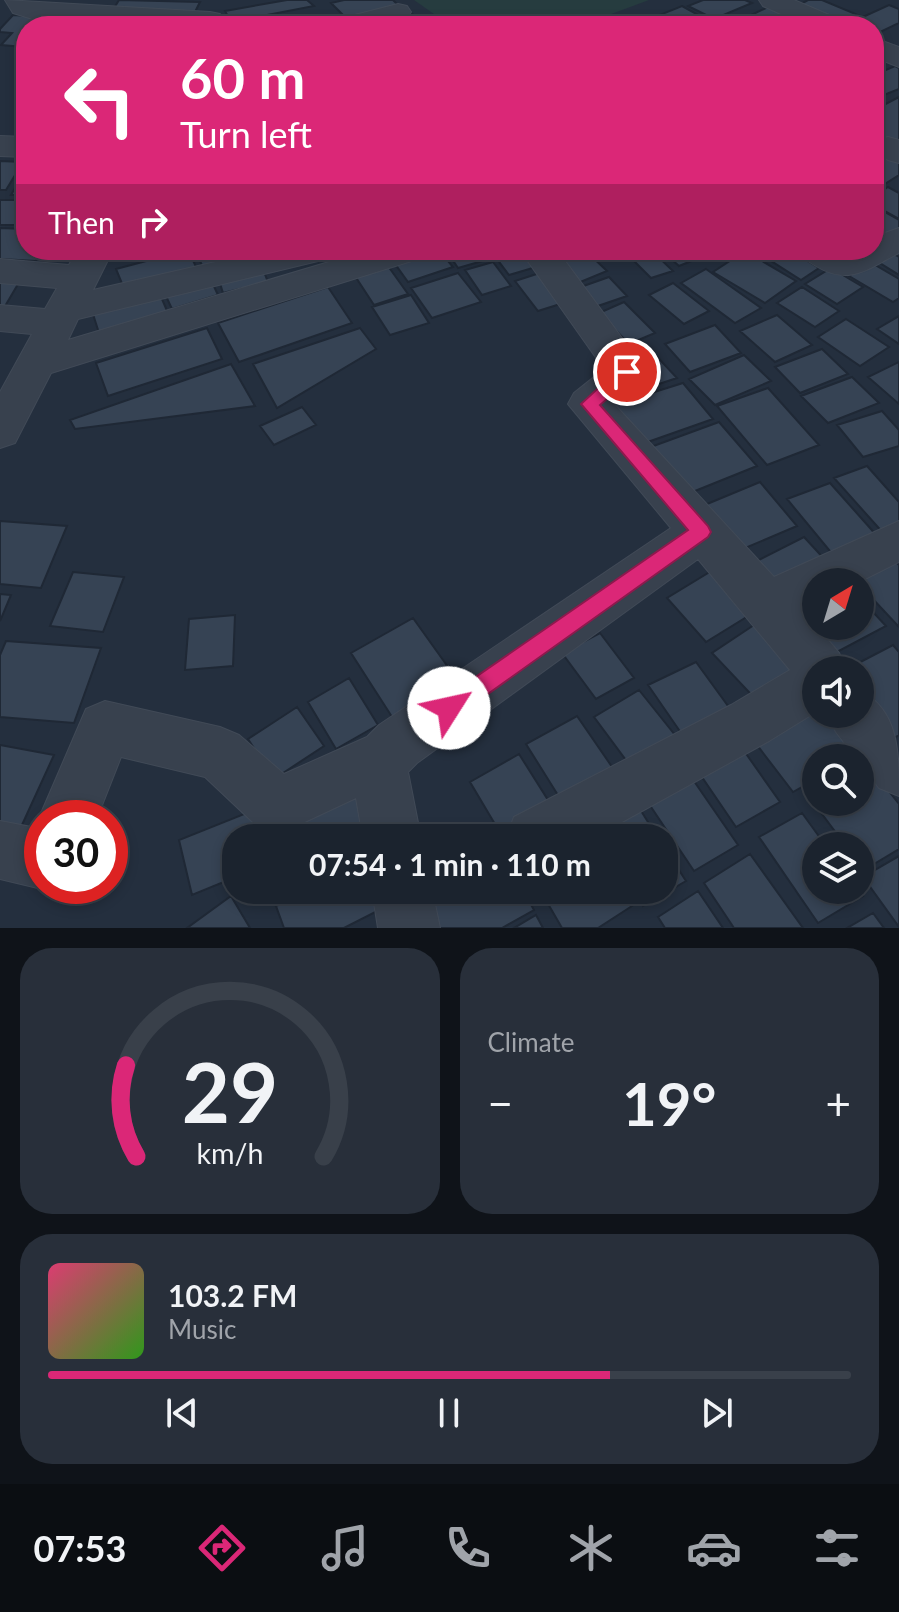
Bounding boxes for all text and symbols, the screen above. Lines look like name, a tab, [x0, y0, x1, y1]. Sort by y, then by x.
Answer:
text: 60 m	[180, 44, 305, 111]
icon: left	[48, 48, 152, 152]
text: Turn left	[180, 112, 312, 156]
icon: right	[131, 200, 175, 244]
text: Then	[48, 204, 115, 240]
pin	[593, 338, 661, 406]
icon: arrive	[605, 350, 649, 394]
north arrow	[802, 568, 874, 640]
map controls	[802, 568, 874, 904]
button: sound	[802, 656, 874, 728]
position arrow	[407, 666, 491, 750]
button: search	[802, 744, 874, 816]
speed limit sign: 30	[24, 800, 128, 904]
button: layers	[802, 832, 874, 904]
text: 07:54 · 1 min · 110 m	[309, 846, 591, 882]
text: Climate	[488, 1026, 574, 1058]
text: 29	[182, 1041, 278, 1141]
text: 19°	[622, 1067, 717, 1139]
text: −	[488, 1077, 513, 1129]
text: +	[825, 1077, 851, 1129]
text: km/h	[196, 1136, 263, 1170]
text: 103.2 FM	[168, 1277, 297, 1313]
text: Music	[168, 1313, 236, 1345]
icon: previous	[160, 1391, 204, 1435]
icon: pause	[427, 1391, 471, 1435]
icon: next	[695, 1391, 739, 1435]
icon: directions	[194, 1520, 250, 1576]
icon: music	[317, 1520, 373, 1576]
icon: phone	[440, 1520, 496, 1576]
icon: climate	[563, 1520, 619, 1576]
icon: car	[686, 1520, 742, 1576]
icon: filters	[809, 1520, 865, 1576]
text: 07:53	[34, 1526, 126, 1570]

